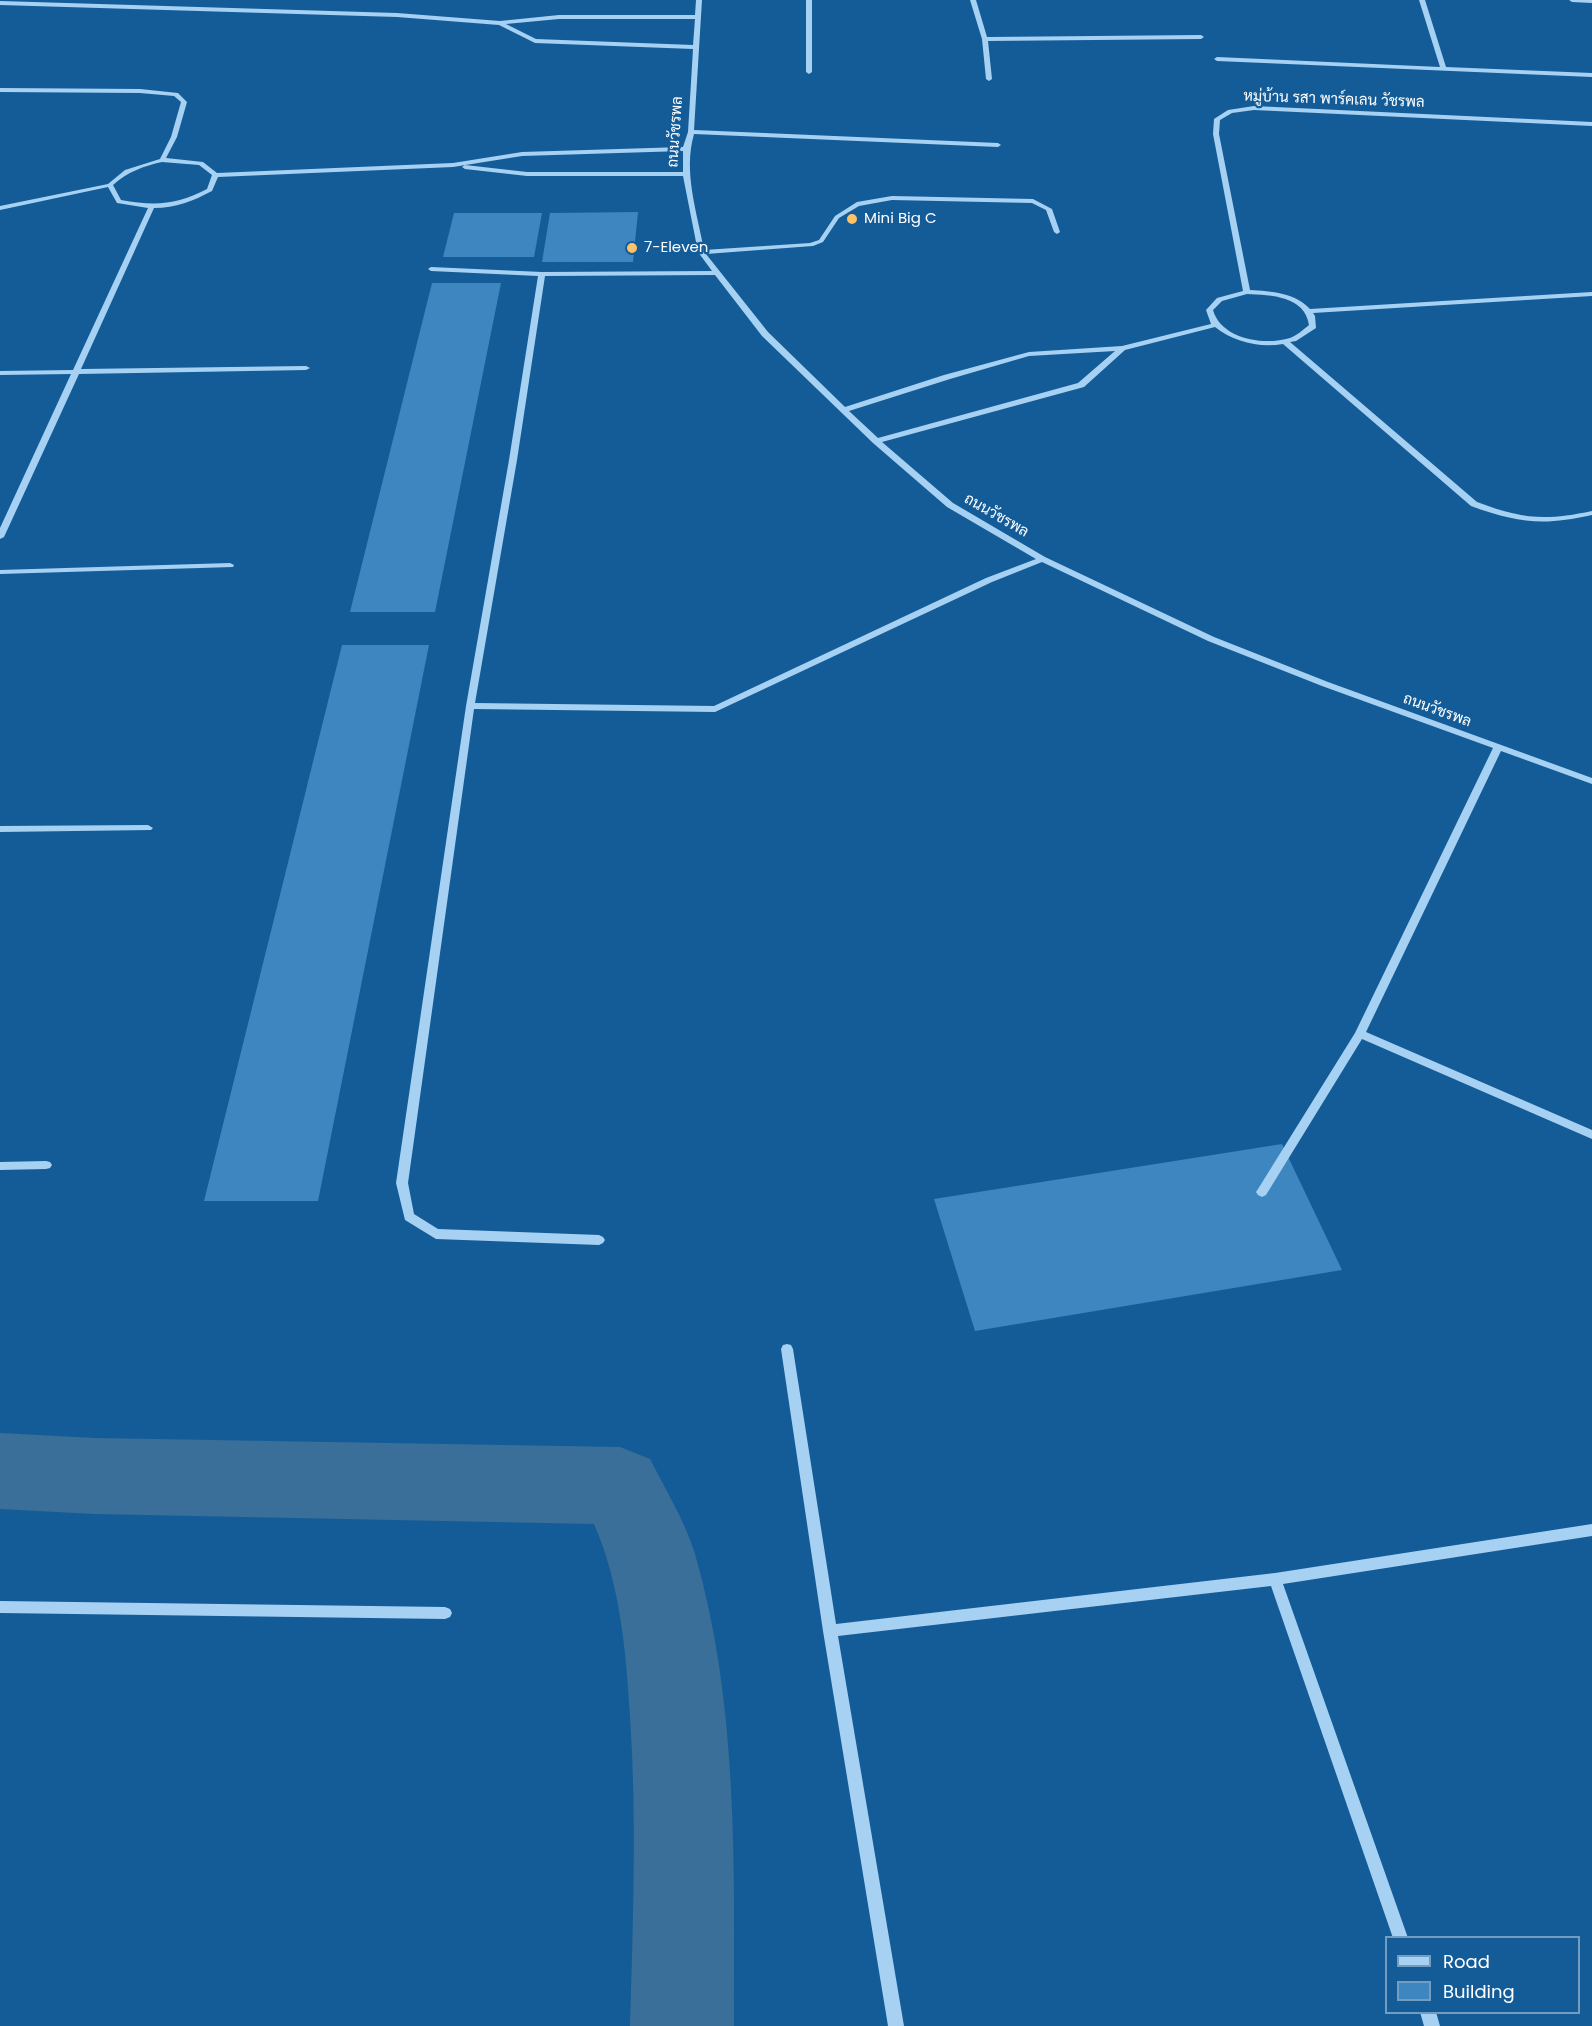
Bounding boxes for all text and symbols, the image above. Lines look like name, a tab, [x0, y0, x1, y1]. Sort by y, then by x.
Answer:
street label: หมู่บ้าน รสา พาร์คเลน วัชรพล	[1243, 88, 1425, 112]
street label: ถนนวัชรพล	[665, 96, 687, 168]
place label: Mini Big C	[864, 210, 937, 228]
marker: Mini Big C	[845, 212, 859, 226]
place label: 7-Eleven	[644, 239, 708, 257]
marker: 7-Eleven	[625, 241, 639, 255]
street label: ถนนวัชรพล	[961, 490, 1031, 542]
street label: ถนนวัชรพล	[1400, 690, 1474, 732]
legend	[1385, 1936, 1580, 2014]
text: Road	[1443, 1949, 1490, 1974]
text: Building	[1443, 1979, 1515, 2004]

